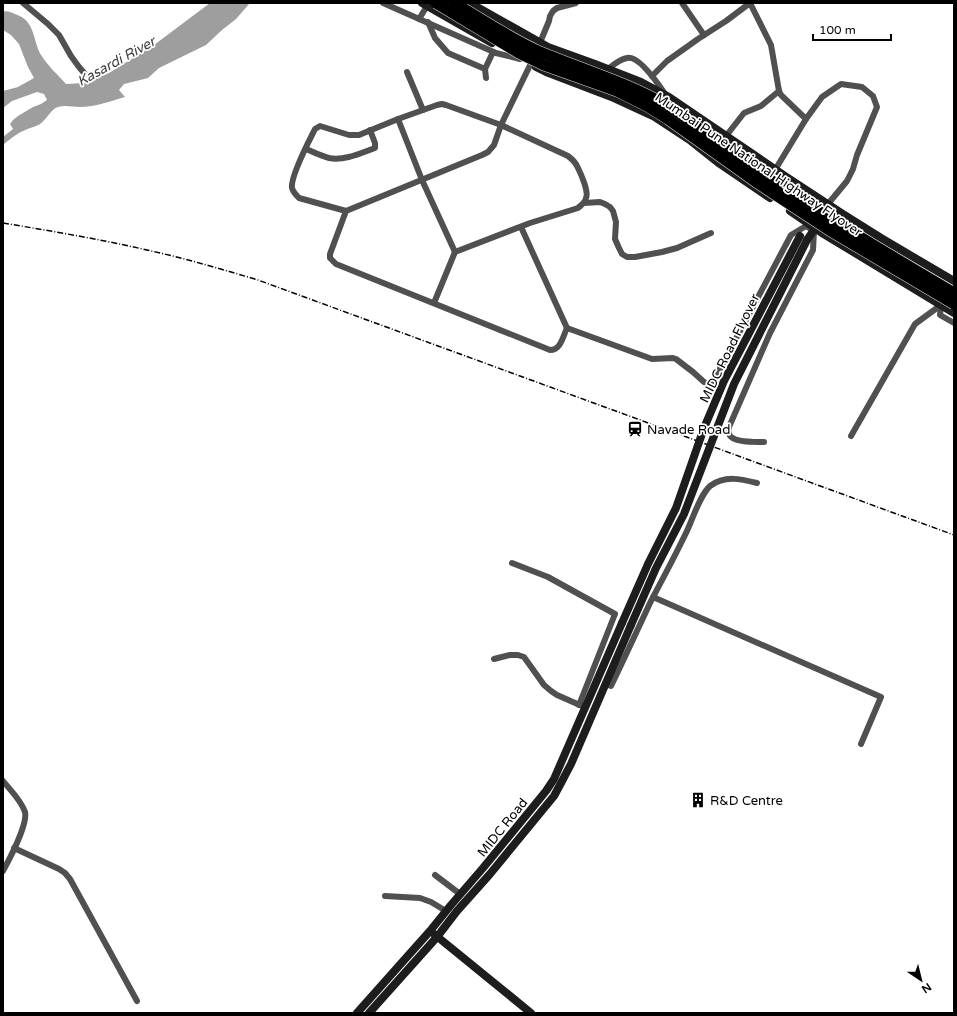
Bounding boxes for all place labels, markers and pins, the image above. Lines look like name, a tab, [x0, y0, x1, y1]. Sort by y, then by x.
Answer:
station icon: Navade Road	[626, 420, 644, 438]
place label: Navade Road	[647, 422, 730, 438]
building icon: R&D Centre	[689, 791, 707, 809]
place label: R&D Centre	[710, 793, 783, 809]

